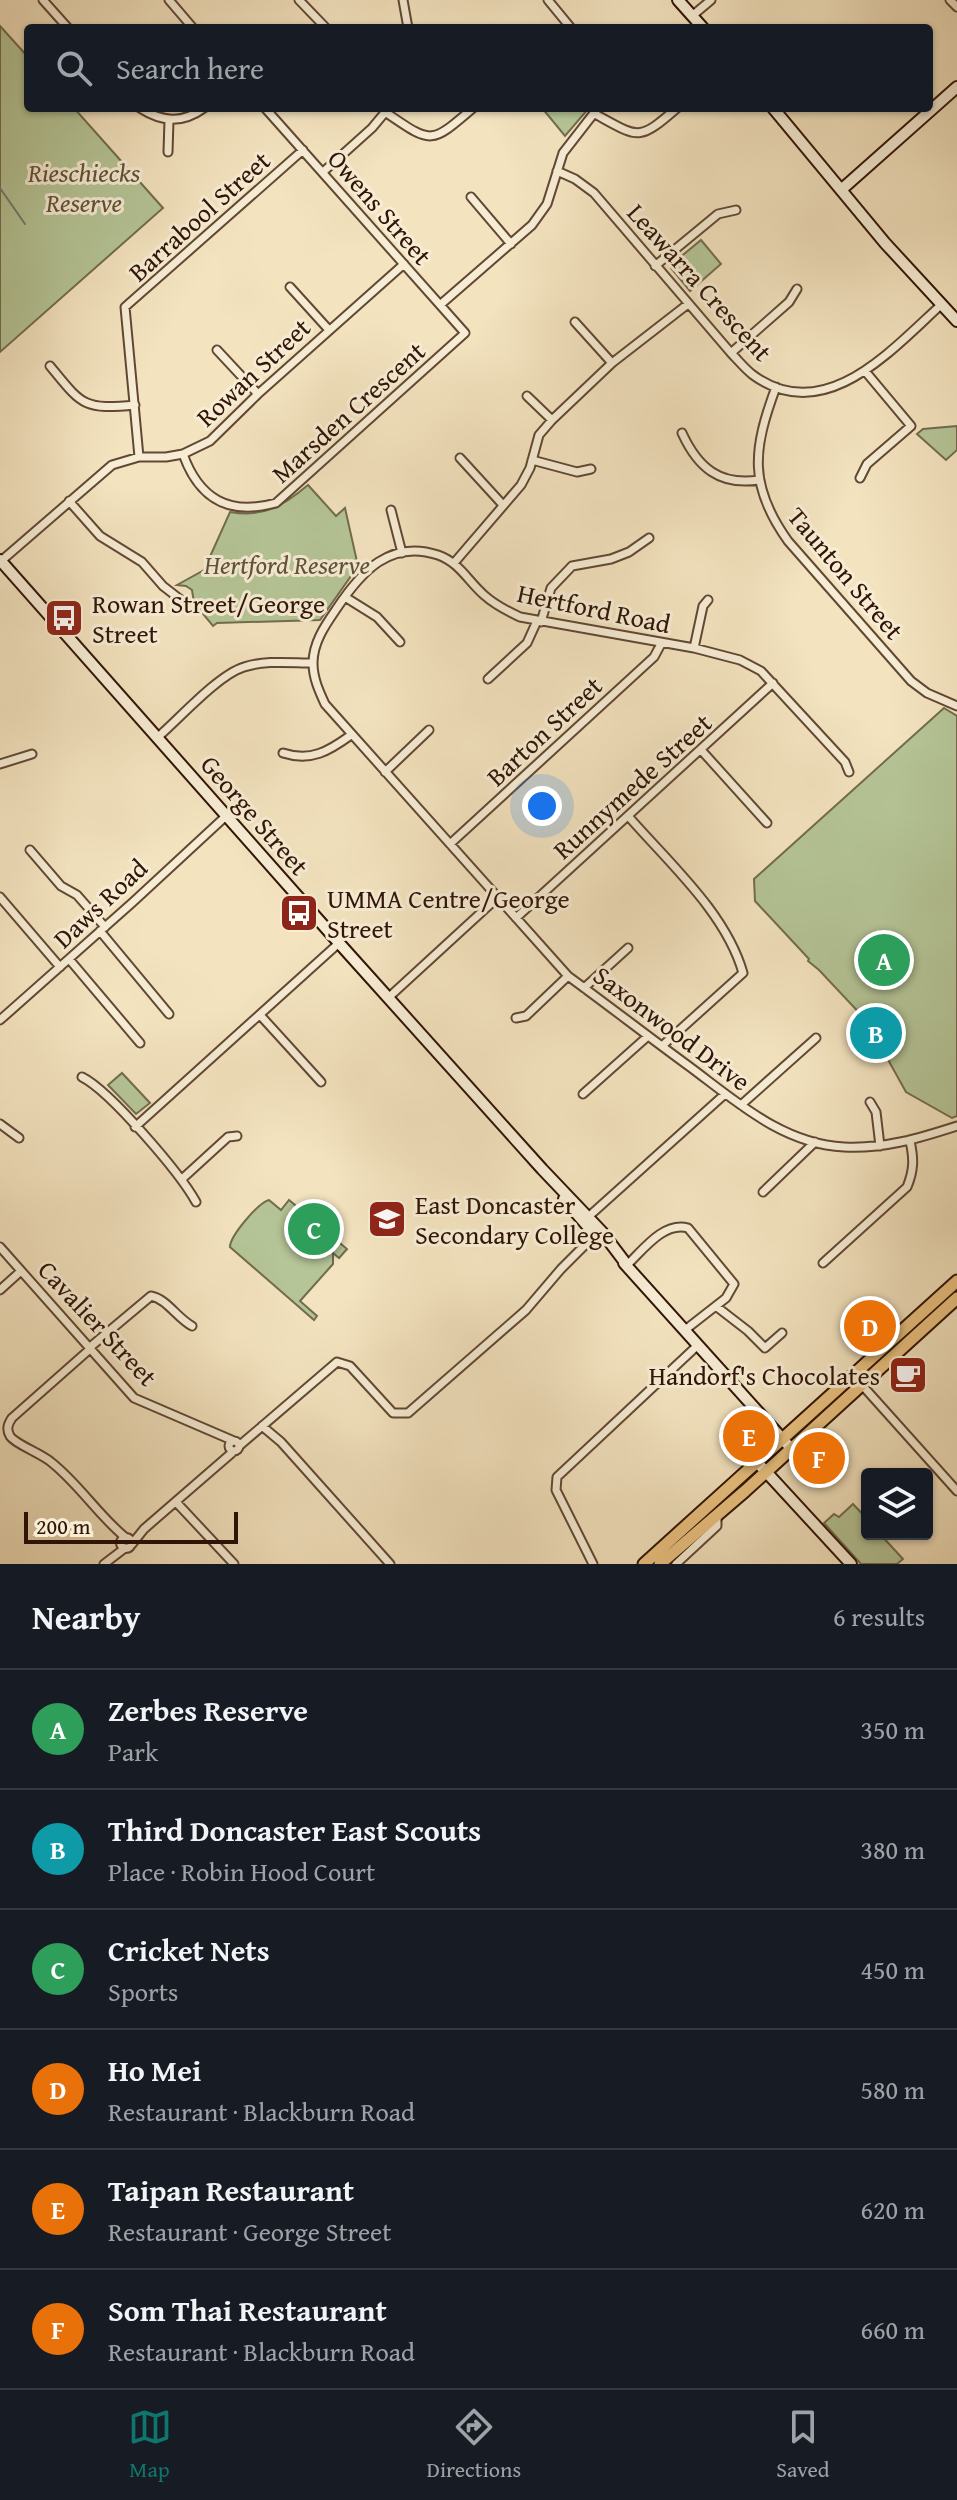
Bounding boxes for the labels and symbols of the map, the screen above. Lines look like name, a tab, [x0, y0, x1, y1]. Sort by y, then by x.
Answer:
street label: Owens Street	[319, 140, 441, 274]
street label: Barrabool Street	[119, 142, 279, 290]
park label: Rieschiecks Reserve	[27, 153, 141, 222]
street label: Leawarra Crescent	[618, 194, 782, 370]
street label: Rowan Street	[187, 309, 319, 435]
street label: Marsden Crescent	[262, 332, 434, 492]
street label: Taunton Street	[779, 498, 913, 648]
park label: Hertford Reserve	[203, 545, 370, 584]
street label: Hertford Road	[514, 573, 674, 643]
place label: Rowan Street/George Street	[92, 584, 325, 653]
bus stop icon: Rowan Street/George Street	[43, 597, 85, 639]
street label: Barton Street	[477, 667, 611, 795]
street label: Runnymede Street	[544, 704, 720, 868]
street label: George Street	[192, 746, 318, 884]
your location	[522, 786, 562, 826]
street label: Daws Road	[44, 849, 156, 957]
place label: UMMA Centre/George Street	[327, 879, 570, 948]
bus stop icon: UMMA Centre/George Street	[278, 892, 320, 934]
pin: A	[858, 930, 910, 990]
street label: Saxonwood Drive	[585, 956, 759, 1100]
pin: B	[850, 1003, 902, 1063]
place label: East Doncaster Secondary College	[415, 1185, 614, 1254]
school or university icon: East Doncaster Secondary College	[366, 1198, 408, 1240]
pin: C	[288, 1199, 340, 1259]
street label: Cavalier Street	[29, 1251, 167, 1395]
pin: D	[844, 1296, 896, 1356]
cafe icon: Handorf's Chocolates	[887, 1354, 929, 1396]
place label: Handorf's Chocolates	[649, 1356, 880, 1395]
pin: E	[723, 1406, 775, 1466]
pin: F	[793, 1428, 845, 1488]
scale bar	[24, 1508, 238, 1544]

